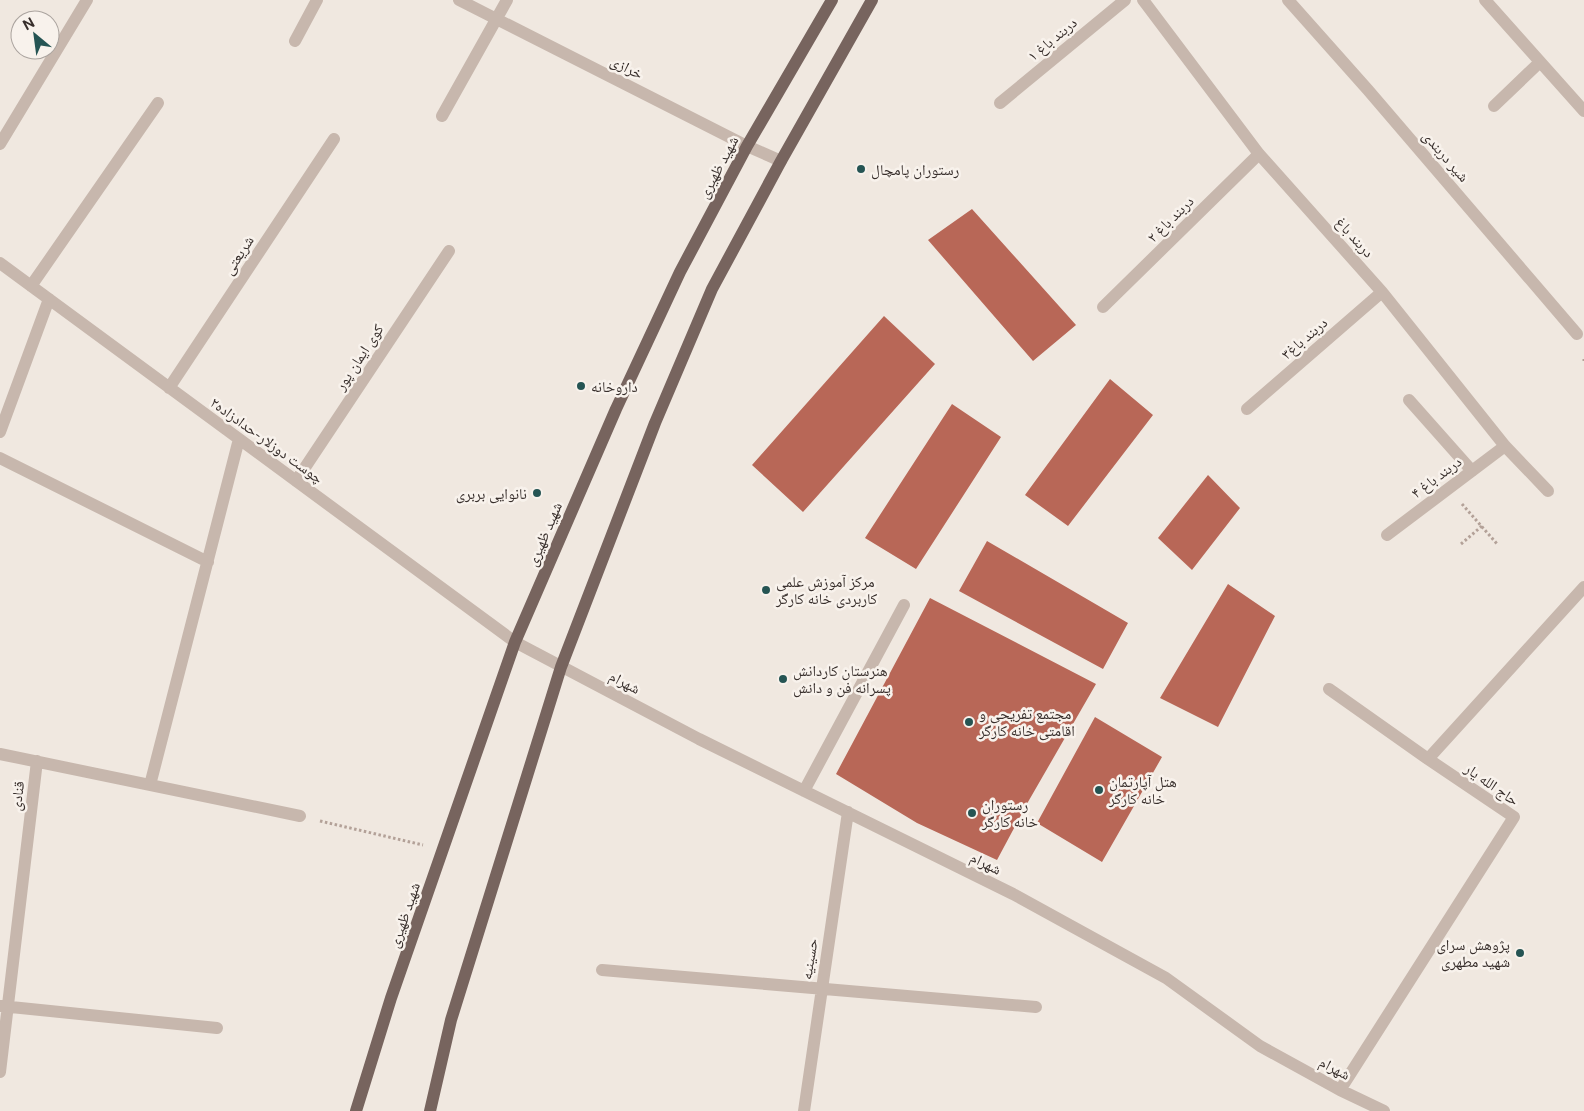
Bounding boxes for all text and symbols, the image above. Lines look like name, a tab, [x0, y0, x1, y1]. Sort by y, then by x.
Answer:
north arrow	[10, 10, 60, 60]
text: N	[20, 14, 37, 33]
street label: دربند باغ ۱	[1024, 14, 1081, 66]
street label: خرازی	[607, 52, 647, 84]
street label: شیر دربندی	[1418, 127, 1473, 186]
street label: شهید ظهیری	[695, 133, 743, 202]
place label: رستوران پامچال	[871, 161, 960, 180]
marker: رستوران پامچال	[855, 163, 867, 175]
street label: دربند باغ ۲	[1143, 192, 1198, 247]
street label: دربند باغ	[1331, 213, 1377, 262]
street label: شریعتی	[219, 232, 259, 279]
street label: دربند باغ۳	[1278, 314, 1332, 364]
street label: کوی ایمان پور	[331, 321, 388, 395]
place label: داروخانه	[591, 378, 638, 396]
marker: داروخانه	[575, 380, 587, 392]
street label: چوست دوزلار-حدادزاده۲	[207, 393, 327, 488]
street label: دربند باغ ۴	[1407, 453, 1466, 503]
place label: نانوایی بربری	[456, 485, 527, 504]
marker: نانوایی بربری	[531, 487, 543, 499]
street label: شهید ظهیری	[523, 499, 567, 569]
place label: مرکز آموزش علمی کاربردی خانه کارگر	[775, 573, 877, 609]
marker: مرکز آموزش علمی کاربردی خانه کارگر	[760, 584, 772, 596]
place label: هنرستان کاردانش پسرانه فن و دانش	[793, 662, 891, 698]
street label: شهرام	[606, 667, 643, 699]
marker: هنرستان کاردانش پسرانه فن و دانش	[777, 673, 789, 685]
place label: مجتمع تفریحی و اقامتی خانه کارگر	[978, 705, 1075, 741]
marker: مجتمع تفریحی و اقامتی خانه کارگر	[963, 716, 975, 728]
street label: حاج الله یار	[1460, 759, 1523, 811]
place label: هتل آپارتمان خانه کارگر	[1108, 773, 1177, 808]
street label: قنادی	[7, 780, 29, 812]
marker: هتل آپارتمان خانه کارگر	[1093, 784, 1105, 796]
place label: رستوران خانه کارگر	[981, 796, 1038, 831]
marker: رستوران خانه کارگر	[966, 807, 978, 819]
street label: شهرام	[967, 848, 1004, 880]
street label: شهید ظهیری	[385, 880, 425, 951]
place label: پژوهش سرای شهید مطهری	[1436, 936, 1510, 972]
street label: حسینیه	[797, 937, 821, 981]
marker: پژوهش سرای شهید مطهری	[1514, 947, 1526, 959]
street label: شهرام	[1316, 1053, 1353, 1085]

